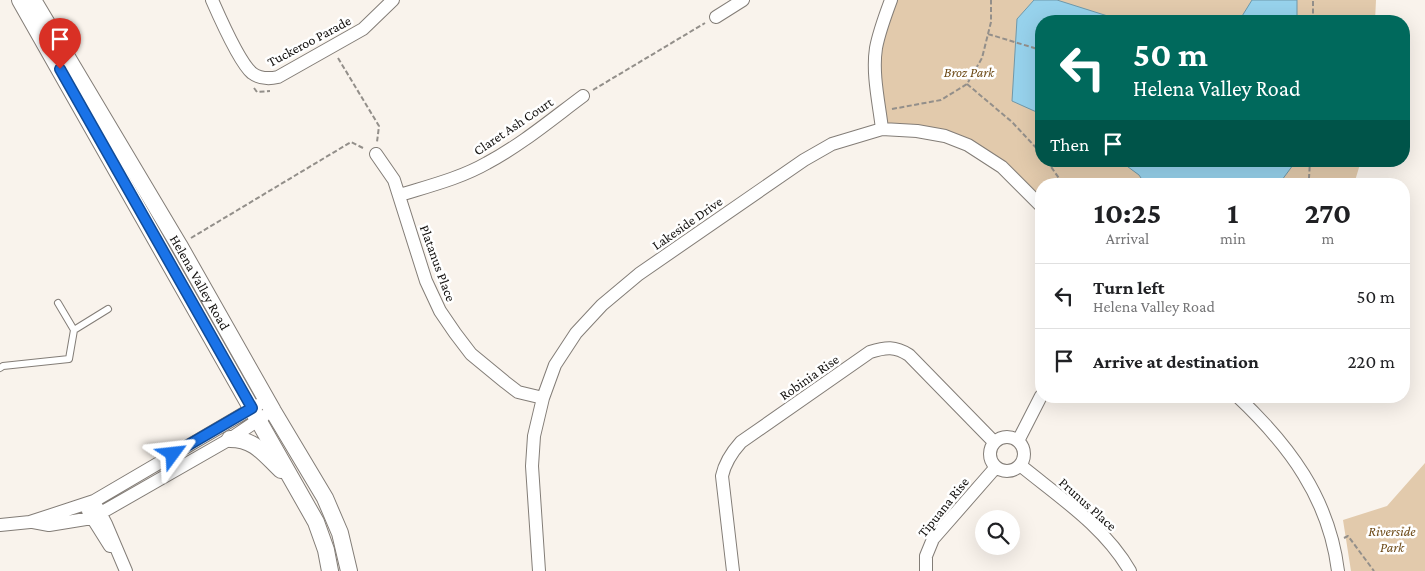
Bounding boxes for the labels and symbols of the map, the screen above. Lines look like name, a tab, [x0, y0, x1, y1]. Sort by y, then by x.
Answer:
street label: Tuckeroo Parade	[264, 12, 354, 70]
pin	[39, 18, 81, 69]
park label: Broz Park	[944, 64, 995, 80]
street label: Claret Ash Court	[470, 93, 556, 158]
street label: Lakeside Drive	[649, 193, 725, 253]
street label: Platanus Place	[417, 222, 459, 304]
street label: Helena Valley Road	[167, 232, 234, 333]
street label: Robinia Rise	[776, 351, 842, 403]
position arrow	[146, 427, 198, 479]
street label: Tipuana Rise	[914, 474, 972, 540]
street label: Prunus Place	[1056, 474, 1120, 534]
park label: Riverside Park	[1368, 523, 1416, 555]

